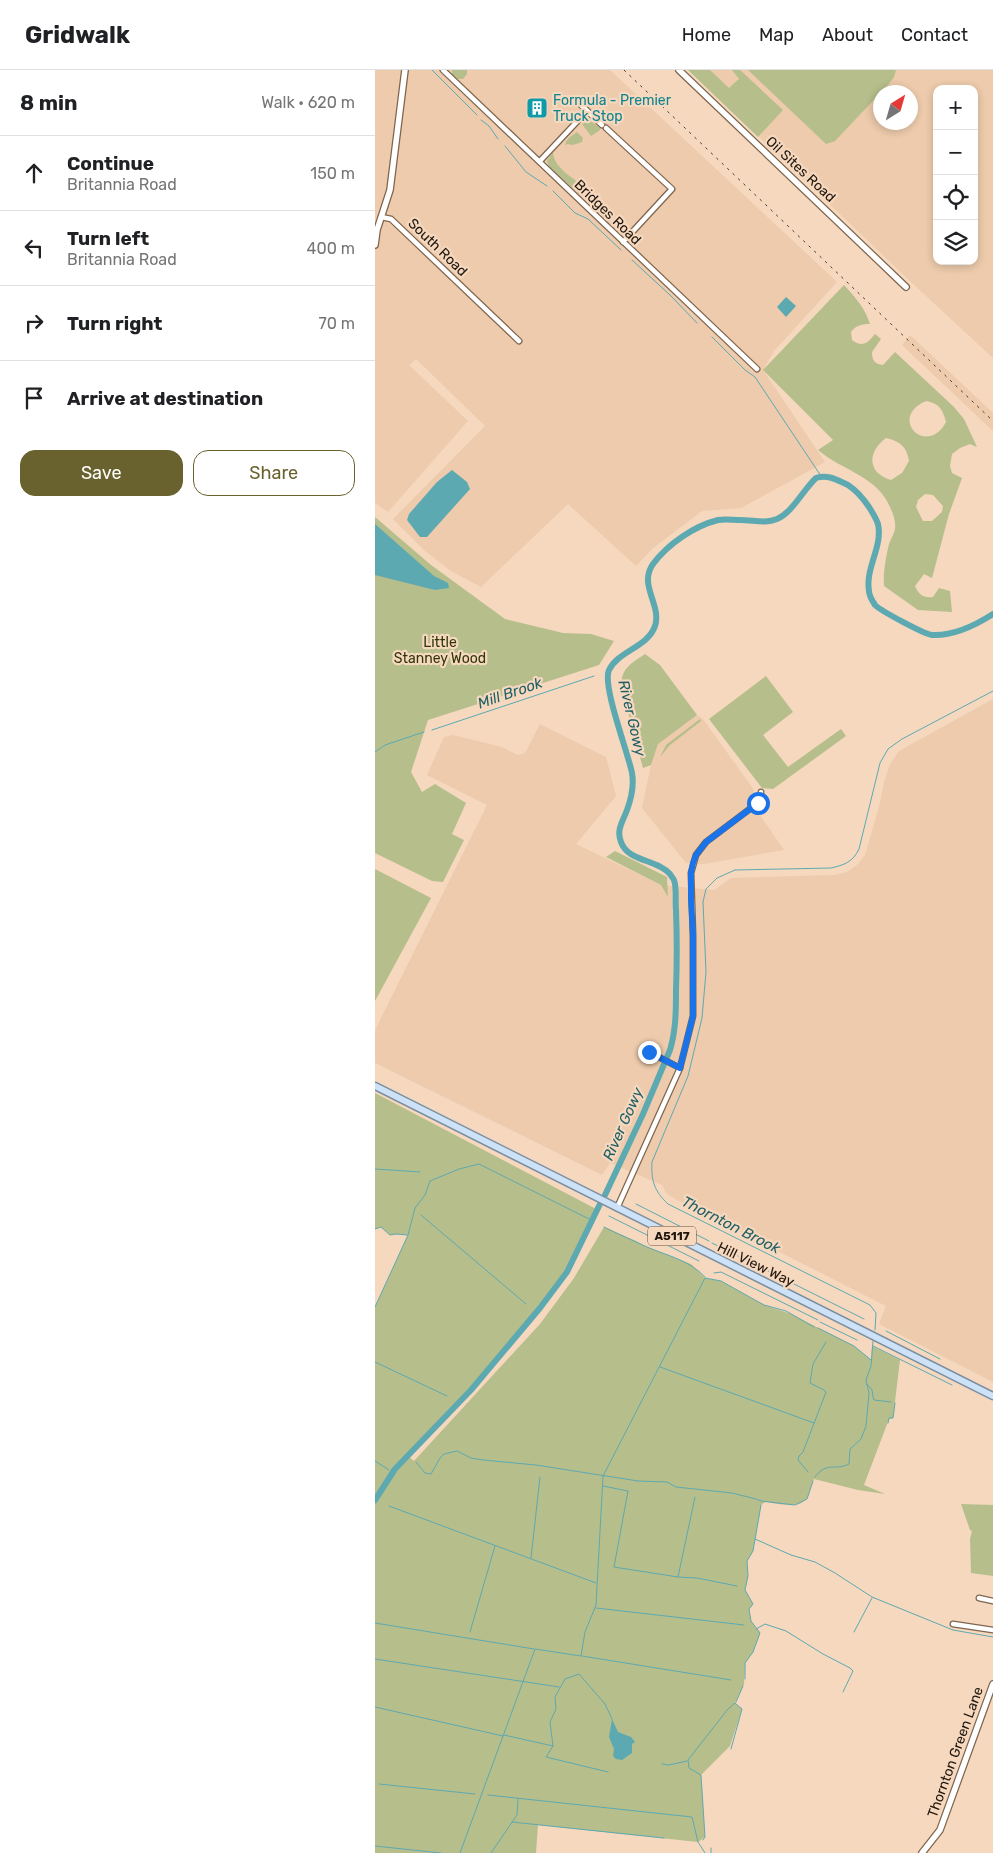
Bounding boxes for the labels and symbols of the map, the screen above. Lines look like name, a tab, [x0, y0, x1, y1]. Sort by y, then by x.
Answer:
north arrow	[873, 85, 918, 130]
place label: Formula - Premier Truck Stop	[553, 92, 672, 125]
building icon: Formula - Premier Truck Stop	[525, 96, 549, 120]
street label: Oil Sites Road	[762, 133, 839, 206]
street label: Bridges Road	[571, 176, 645, 248]
street label: South Road	[404, 215, 471, 280]
park label: Little Stanney Wood	[394, 634, 486, 667]
water label: Mill Brook	[475, 673, 545, 712]
water label: River Gowy	[614, 678, 650, 759]
route start	[747, 792, 770, 815]
route end	[638, 1041, 661, 1064]
water label: River Gowy	[599, 1084, 647, 1163]
water label: Thornton Brook	[679, 1192, 784, 1258]
road number: A5117	[648, 1226, 696, 1246]
street label: Hill View Way	[714, 1238, 797, 1291]
street label: Thornton Green Lane	[924, 1684, 987, 1820]

